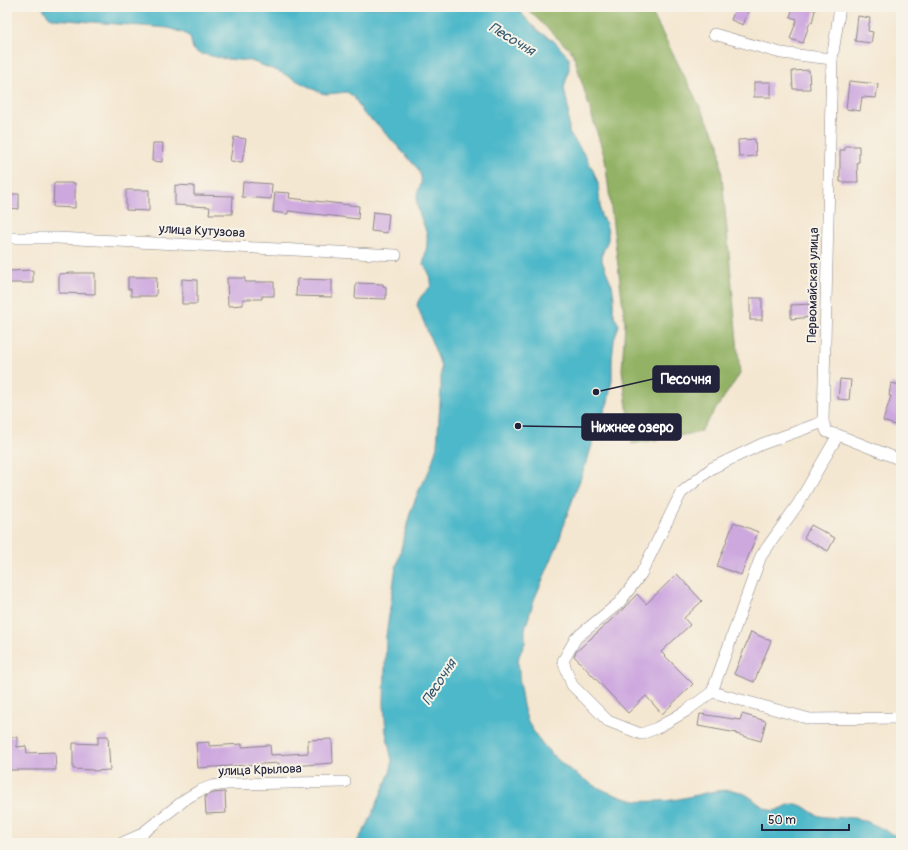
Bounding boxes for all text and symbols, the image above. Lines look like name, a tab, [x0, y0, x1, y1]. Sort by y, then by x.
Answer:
water label: Песочня	[486, 19, 539, 60]
street label: улица Кутузова	[158, 221, 245, 241]
street label: Первомайская улица	[804, 227, 822, 343]
callout: Песочня	[653, 366, 719, 392]
text: Песочня	[661, 371, 712, 388]
callout: Нижнее озеро	[582, 414, 681, 440]
text: Нижнее озеро	[590, 419, 674, 436]
water label: Песочня	[418, 655, 461, 708]
street label: улица Крылова	[217, 761, 302, 779]
scale bar	[762, 806, 849, 832]
text: 50 m	[768, 813, 796, 828]

